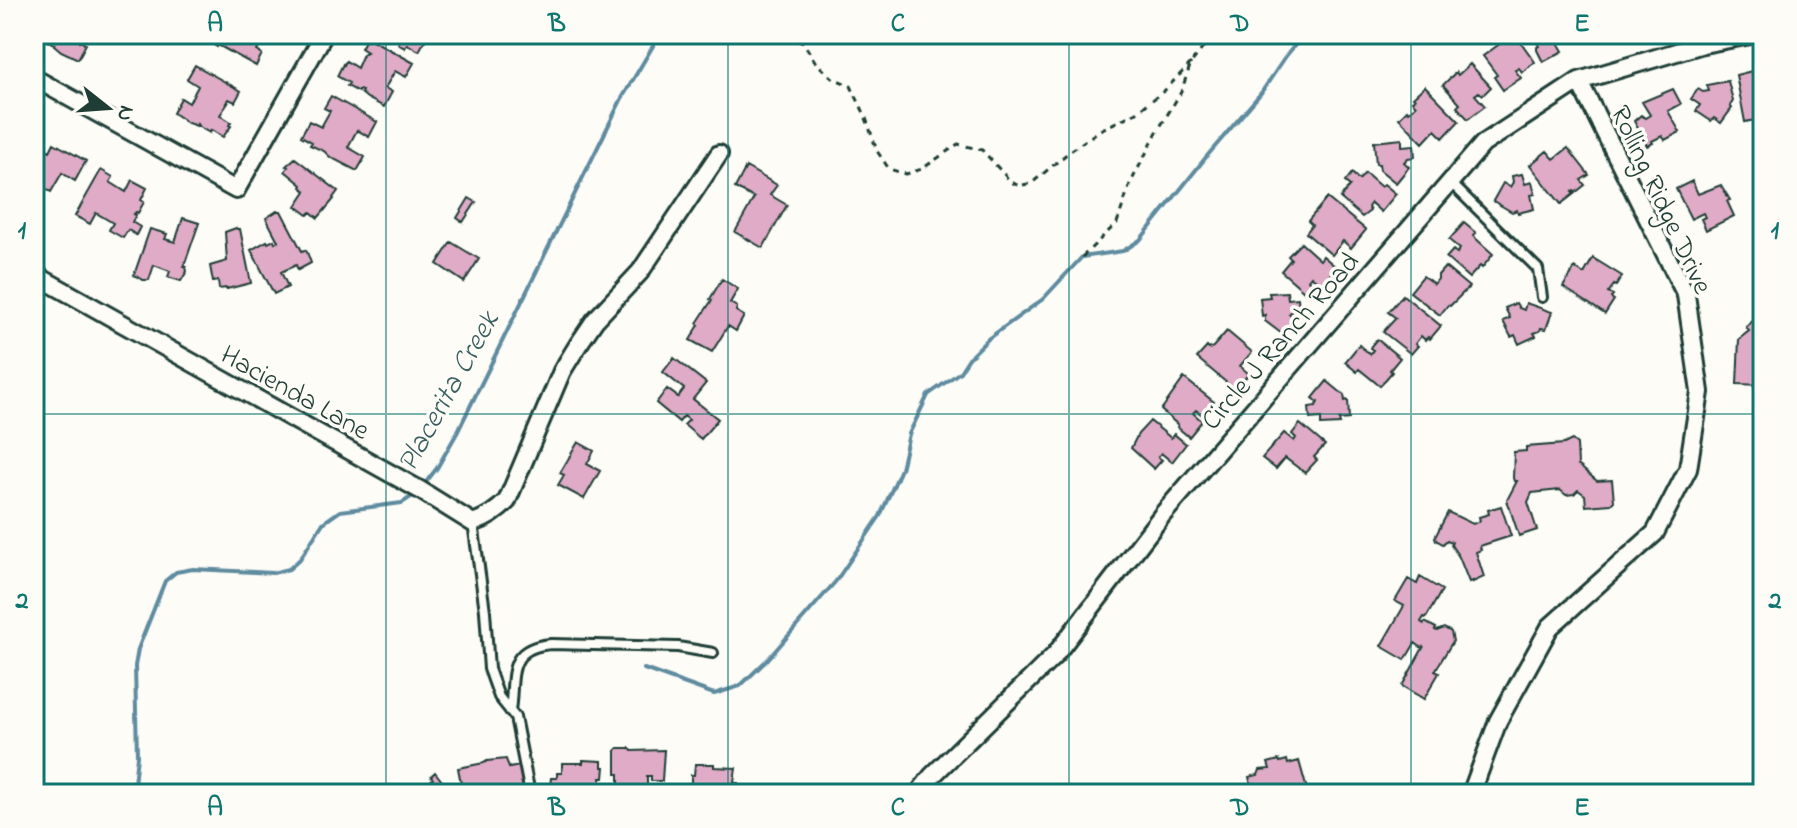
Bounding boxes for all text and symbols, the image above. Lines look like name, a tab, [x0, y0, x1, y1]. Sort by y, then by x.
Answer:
text: A	[207, 6, 223, 44]
text: B	[547, 6, 566, 44]
text: C	[891, 6, 905, 44]
text: D	[1229, 6, 1250, 44]
text: E	[1574, 6, 1590, 44]
north arrow	[68, 68, 148, 148]
street label: Rolling Ridge Drive	[1598, 99, 1722, 302]
text: N	[107, 101, 142, 125]
text: 1	[18, 213, 27, 251]
text: 1	[1771, 213, 1780, 251]
street label: Circle J Ranch Road	[1193, 244, 1371, 440]
water label: Placerita Creek	[387, 302, 513, 481]
street label: Hacienda Lane	[212, 336, 377, 452]
text: 2	[15, 583, 29, 621]
text: 2	[1768, 583, 1782, 621]
text: A	[207, 790, 223, 828]
text: B	[547, 790, 566, 828]
text: C	[891, 790, 905, 828]
text: D	[1229, 790, 1250, 828]
text: E	[1574, 790, 1590, 828]

